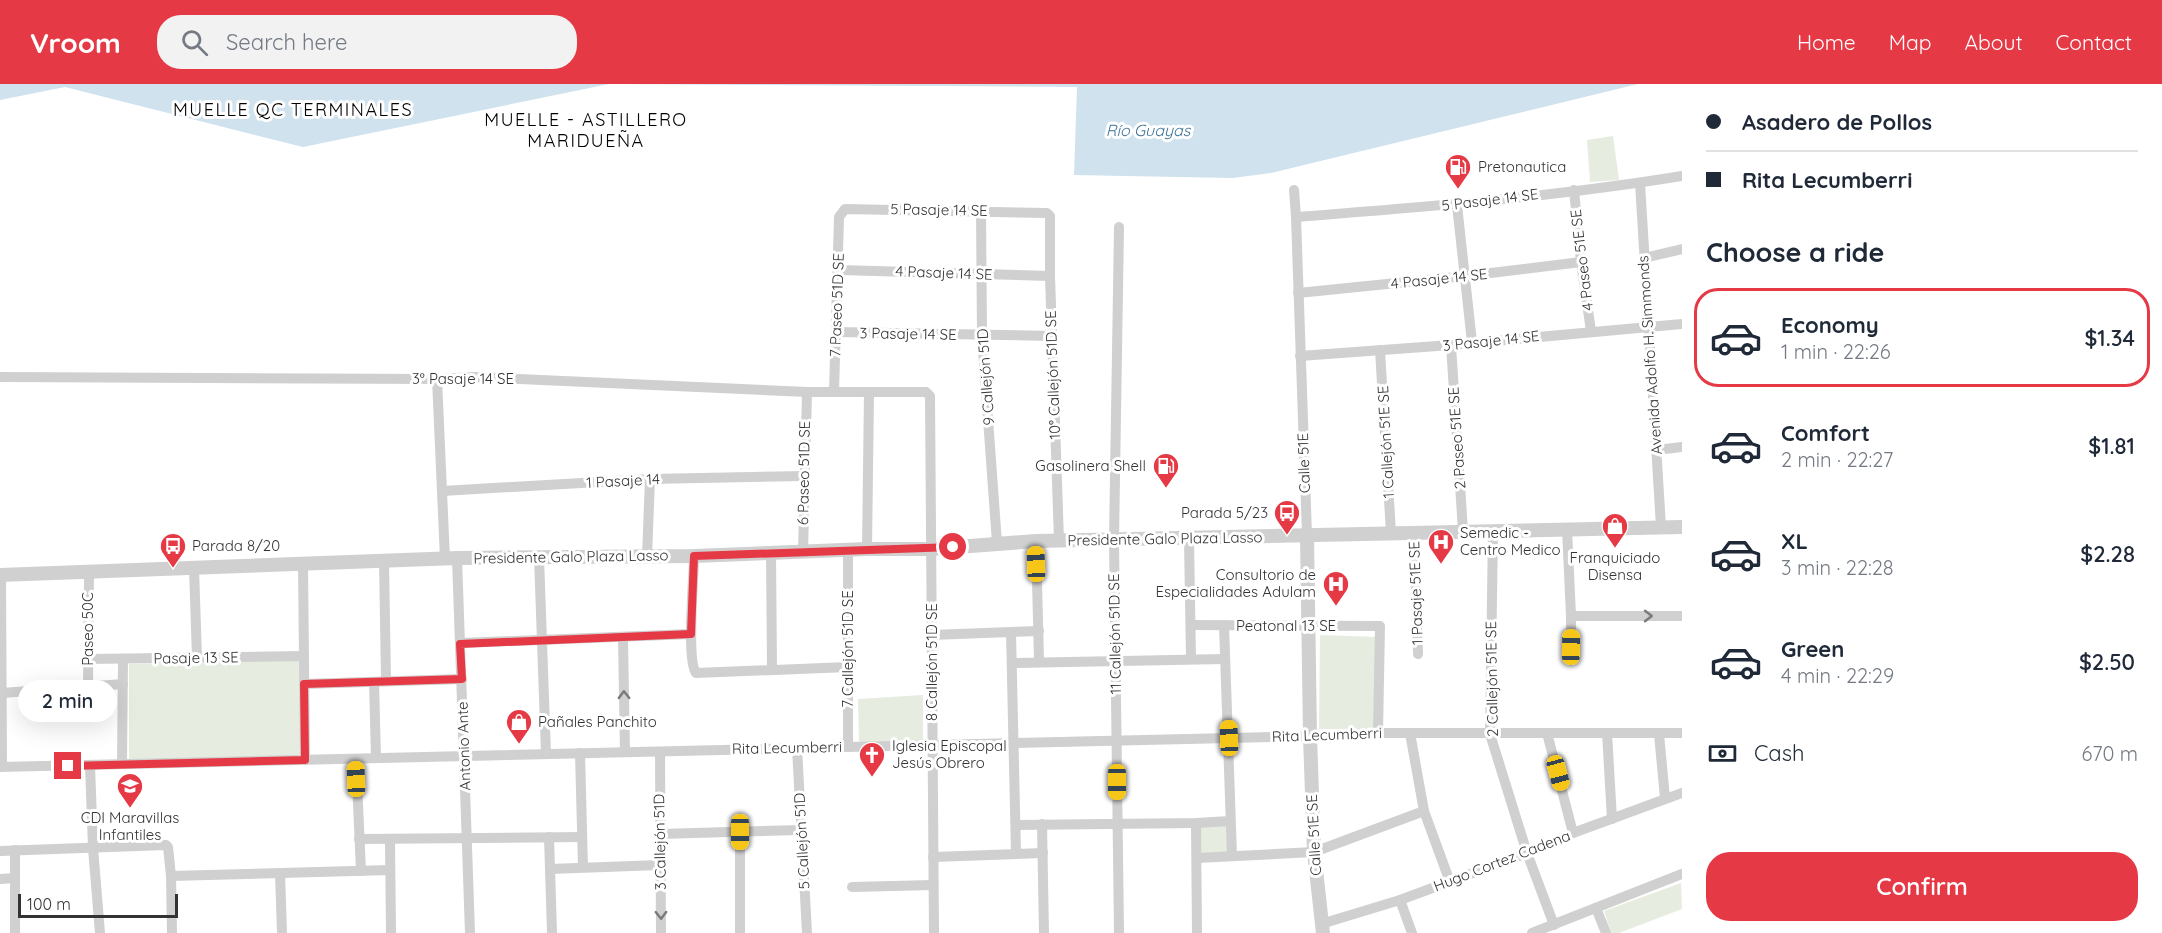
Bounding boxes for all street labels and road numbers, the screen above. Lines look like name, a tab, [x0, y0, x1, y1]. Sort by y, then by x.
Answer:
street label: 5 Pasaje 14 SE	[1440, 184, 1539, 215]
street label: 5 Pasaje 14 SE	[890, 199, 988, 220]
street label: 4 Paseo 51E SE	[1566, 208, 1597, 312]
street label: 7 Paseo 51D SE	[825, 253, 848, 357]
street label: Avenida Adolfo H. Simmonds	[1633, 255, 1666, 455]
street label: 4 Pasaje 14 SE	[895, 261, 993, 284]
street label: 4 Pasaje 14 SE	[1390, 264, 1488, 293]
street label: 10° Callejón 51D SE	[1041, 310, 1064, 440]
street label: 3 Pasaje 14 SE	[859, 323, 957, 344]
street label: 3 Pasaje 14 SE	[1442, 326, 1540, 355]
street label: 9 Callejón 51D	[973, 328, 998, 426]
street label: 3° Pasaje 14 SE	[412, 369, 514, 388]
street label: 1 Callejón 51E SE	[1373, 385, 1398, 499]
street label: 2 Paseo 51E SE	[1443, 386, 1470, 490]
street label: 6 Paseo 51D SE	[793, 421, 814, 525]
street label: Calle 51E	[1293, 432, 1314, 494]
street label: 1 Pasaje 14	[586, 469, 660, 492]
street label: Presidente Galo Plaza Lasso	[1067, 527, 1263, 550]
street label: 1 Pasaje 51E SE	[1404, 541, 1427, 645]
street label: Presidente Galo Plaza Lasso	[473, 545, 669, 568]
street label: 11 Callejón 51D SE	[1104, 573, 1125, 695]
street label: 7 Callejón 51D SE	[838, 590, 857, 708]
street label: Paseo 50C	[78, 592, 97, 666]
street label: 8 Callejón 51D SE	[922, 603, 941, 721]
street label: Peatonal 13 SE	[1236, 616, 1336, 635]
street label: 2 Callejón 51E SE	[1481, 621, 1502, 737]
street label: Pasaje 13 SE	[153, 647, 239, 668]
street label: Antonio Ante	[452, 701, 475, 791]
street label: Rita Lecumberri	[1272, 723, 1382, 746]
street label: Rita Lecumberri	[732, 737, 842, 758]
street label: 5 Callejón 51D	[789, 792, 814, 890]
street label: 3 Callejón 51D	[649, 793, 670, 890]
street label: Calle 51E SE	[1302, 794, 1325, 876]
street label: Hugo Cortez Cadena	[1431, 826, 1573, 895]

